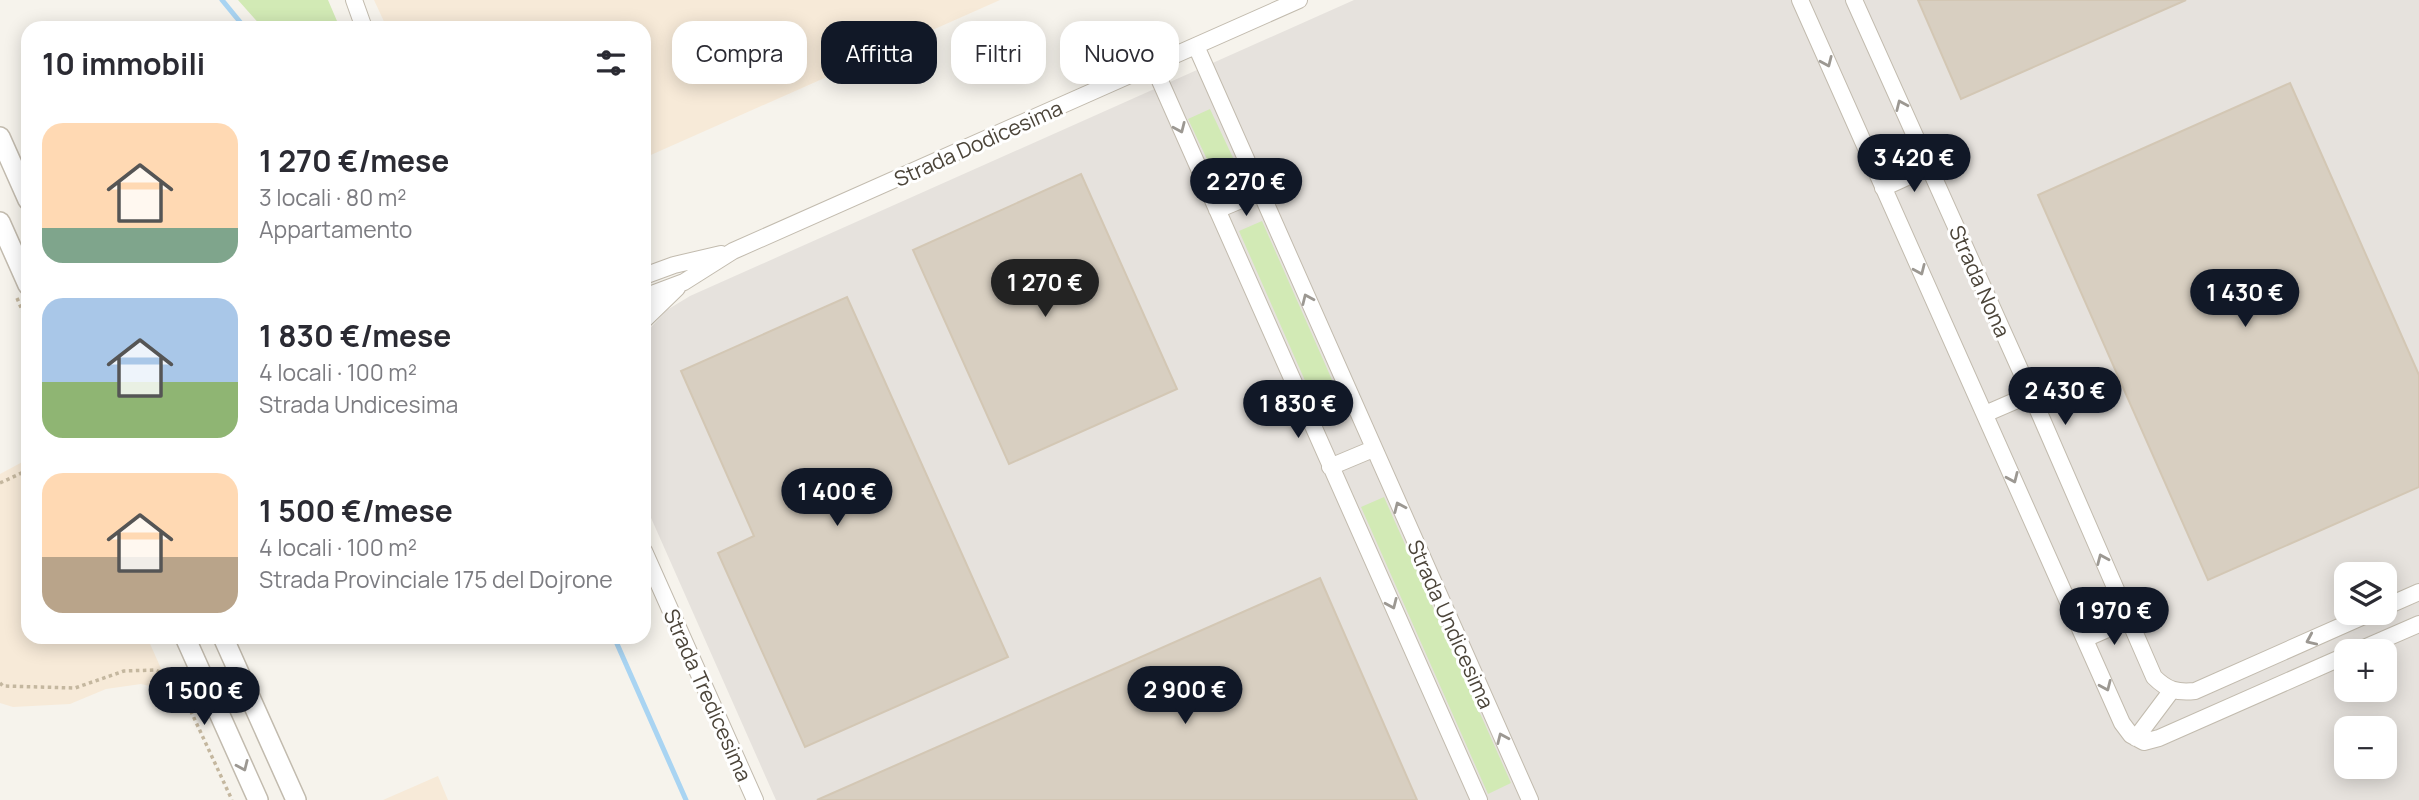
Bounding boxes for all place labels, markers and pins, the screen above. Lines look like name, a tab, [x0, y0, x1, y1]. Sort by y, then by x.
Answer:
pin: 3 420 €	[1849, 134, 1979, 194]
pin: 2 270 €	[1181, 158, 1311, 218]
pin: 1 270 €	[980, 260, 1110, 319]
pin: 1 430 €	[2180, 270, 2310, 329]
pin: 2 430 €	[2000, 368, 2130, 427]
pin: 1 830 €	[1233, 380, 1363, 440]
pin: 1 400 €	[772, 468, 902, 528]
pin: 1 970 €	[2049, 588, 2179, 647]
pin: 2 900 €	[1120, 666, 1250, 726]
pin: 1 500 €	[139, 668, 269, 727]

